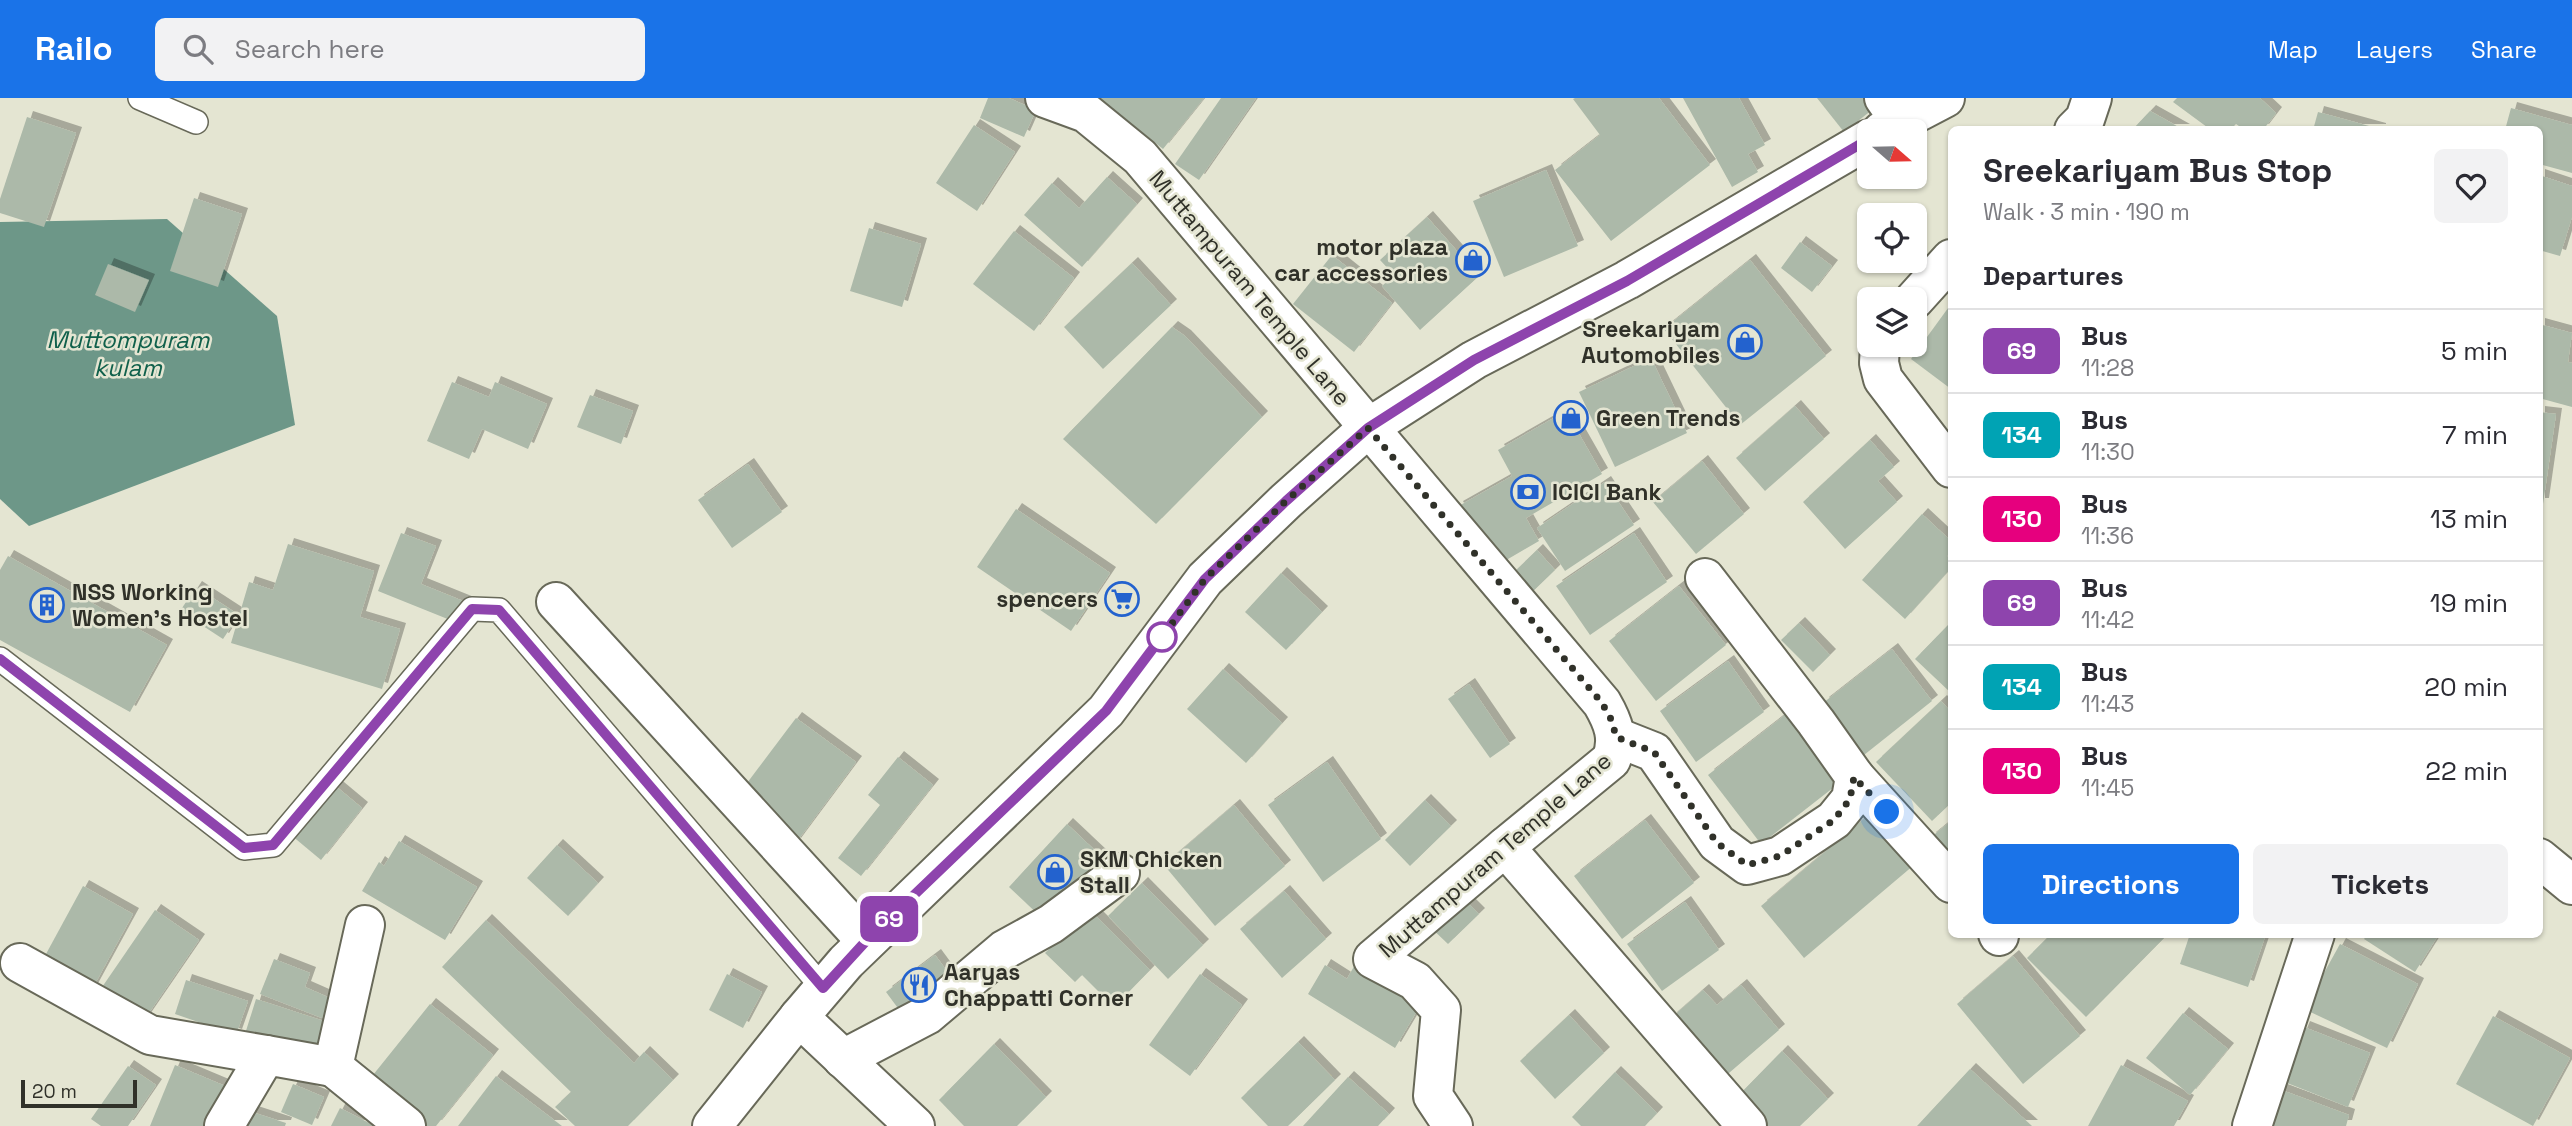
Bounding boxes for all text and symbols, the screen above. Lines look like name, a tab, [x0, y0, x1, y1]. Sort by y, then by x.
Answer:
search box	[155, 18, 645, 81]
text: Railo	[35, 28, 113, 70]
icon: search	[179, 30, 217, 68]
text: Search here	[235, 32, 385, 66]
text: Map	[2268, 34, 2318, 65]
text: Layers	[2356, 34, 2433, 65]
text: Share	[2471, 34, 2537, 65]
north arrow	[1857, 119, 1927, 189]
map controls	[1857, 119, 1927, 357]
button: heart	[2434, 149, 2508, 223]
text: Sreekariyam Bus Stop	[1983, 150, 2332, 192]
street label: Muttampuram Temple Lane	[1143, 164, 1357, 412]
text: Walk · 3 min · 190 m	[1983, 197, 2190, 227]
button: locate	[1857, 203, 1927, 273]
place label: motor plaza car accessories	[1274, 232, 1448, 288]
shop icon: motor plaza car accessories	[1454, 241, 1492, 279]
text: Departures	[1983, 259, 2124, 293]
button: layers	[1857, 287, 1927, 357]
place label: Sreekariyam Automobiles	[1581, 314, 1720, 370]
text: Bus	[2081, 319, 2128, 353]
shop icon: Sreekariyam Automobiles	[1726, 323, 1764, 361]
water label: Muttompuram kulam	[47, 324, 211, 383]
text: 5 min	[2441, 334, 2508, 368]
text: 69	[2007, 335, 2036, 366]
text: 11:28	[2081, 353, 2134, 383]
shop icon: Green Trends	[1552, 399, 1590, 437]
place label: Green Trends	[1596, 403, 1741, 433]
text: Bus	[2081, 403, 2128, 437]
text: 7 min	[2442, 418, 2508, 452]
text: 134	[2001, 419, 2042, 450]
text: 11:30	[2081, 437, 2135, 467]
bank icon: ICICI Bank	[1509, 473, 1547, 511]
place label: ICICI Bank	[1552, 477, 1661, 507]
text: Bus	[2081, 487, 2128, 521]
text: 13 min	[2430, 502, 2508, 536]
text: 130	[2001, 503, 2042, 534]
text: 11:36	[2081, 521, 2134, 551]
text: Bus	[2081, 571, 2128, 605]
place label: NSS Working Women's Hostel	[72, 577, 248, 633]
supermarket icon: spencers	[1103, 580, 1141, 618]
place label: spencers	[996, 584, 1098, 614]
building icon: NSS Working Women's Hostel	[28, 586, 66, 624]
text: 19 min	[2430, 586, 2508, 620]
text: 69	[2007, 587, 2036, 618]
text: 11:42	[2081, 605, 2134, 635]
unlabelled marker	[1147, 622, 1177, 652]
text: Bus	[2081, 655, 2128, 689]
text: 20 min	[2424, 670, 2508, 704]
text: 134	[2001, 671, 2042, 702]
text: 11:43	[2081, 689, 2134, 719]
text: Bus	[2081, 739, 2128, 773]
street label: Muttampuram Temple Lane	[1373, 746, 1617, 964]
text: 22 min	[2425, 754, 2508, 788]
text: 130	[2001, 755, 2042, 786]
text: 11:45	[2081, 773, 2134, 803]
your location	[1869, 794, 1904, 829]
place label: SKM Chicken Stall	[1080, 844, 1223, 900]
button: Directions	[1983, 844, 2239, 924]
button: Tickets	[2253, 844, 2508, 924]
shop icon: SKM Chicken Stall	[1036, 853, 1074, 891]
line badge: 69	[858, 896, 920, 942]
text: 69	[874, 903, 904, 934]
place label: Aaryas Chappatti Corner	[944, 957, 1133, 1013]
restaurant icon: Aaryas Chappatti Corner	[900, 966, 938, 1004]
scale bar	[21, 1077, 136, 1109]
text: 20 m	[32, 1079, 77, 1104]

